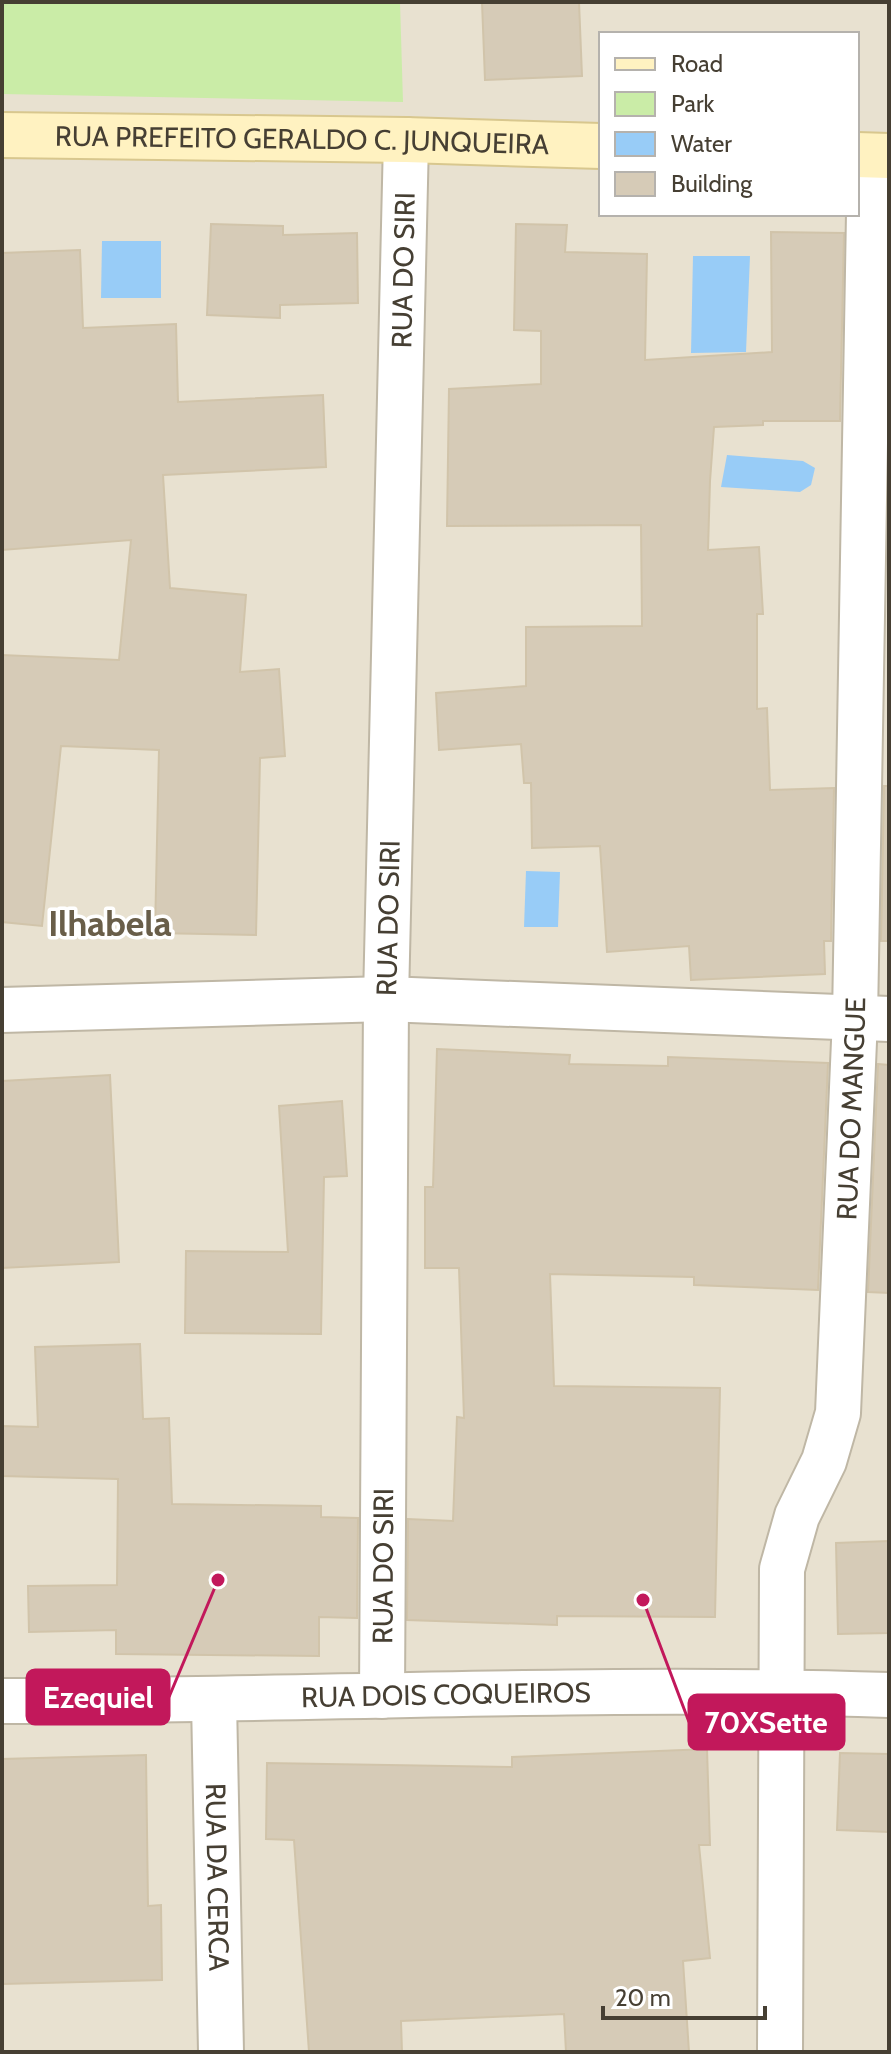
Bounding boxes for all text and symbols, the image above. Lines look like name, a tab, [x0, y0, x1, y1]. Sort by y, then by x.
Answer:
legend	[599, 32, 859, 216]
text: Road	[671, 49, 723, 78]
text: Park	[671, 89, 714, 118]
street label: RUA PREFEITO GERALDO C. JUNQUEIRA	[55, 119, 550, 161]
text: Water	[671, 129, 732, 158]
text: Building	[671, 169, 753, 198]
street label: RUA DO SIRI	[384, 192, 422, 349]
street label: RUA DO SIRI	[369, 840, 407, 996]
district label: Ilhabela	[48, 901, 172, 945]
street label: RUA DO MANGUE	[829, 997, 872, 1221]
street label: RUA DO SIRI	[365, 1488, 400, 1644]
callout: Ezequiel	[27, 1670, 169, 1724]
street label: RUA DOIS COQUEIROS	[301, 1675, 591, 1714]
text: Ezequiel	[43, 1679, 153, 1716]
callout: 70XSette	[689, 1695, 844, 1749]
text: 70XSette	[704, 1704, 828, 1741]
street label: RUA DA CERCA	[199, 1783, 236, 1972]
scale bar	[603, 1970, 765, 2020]
text: 20 m	[615, 1983, 671, 2012]

